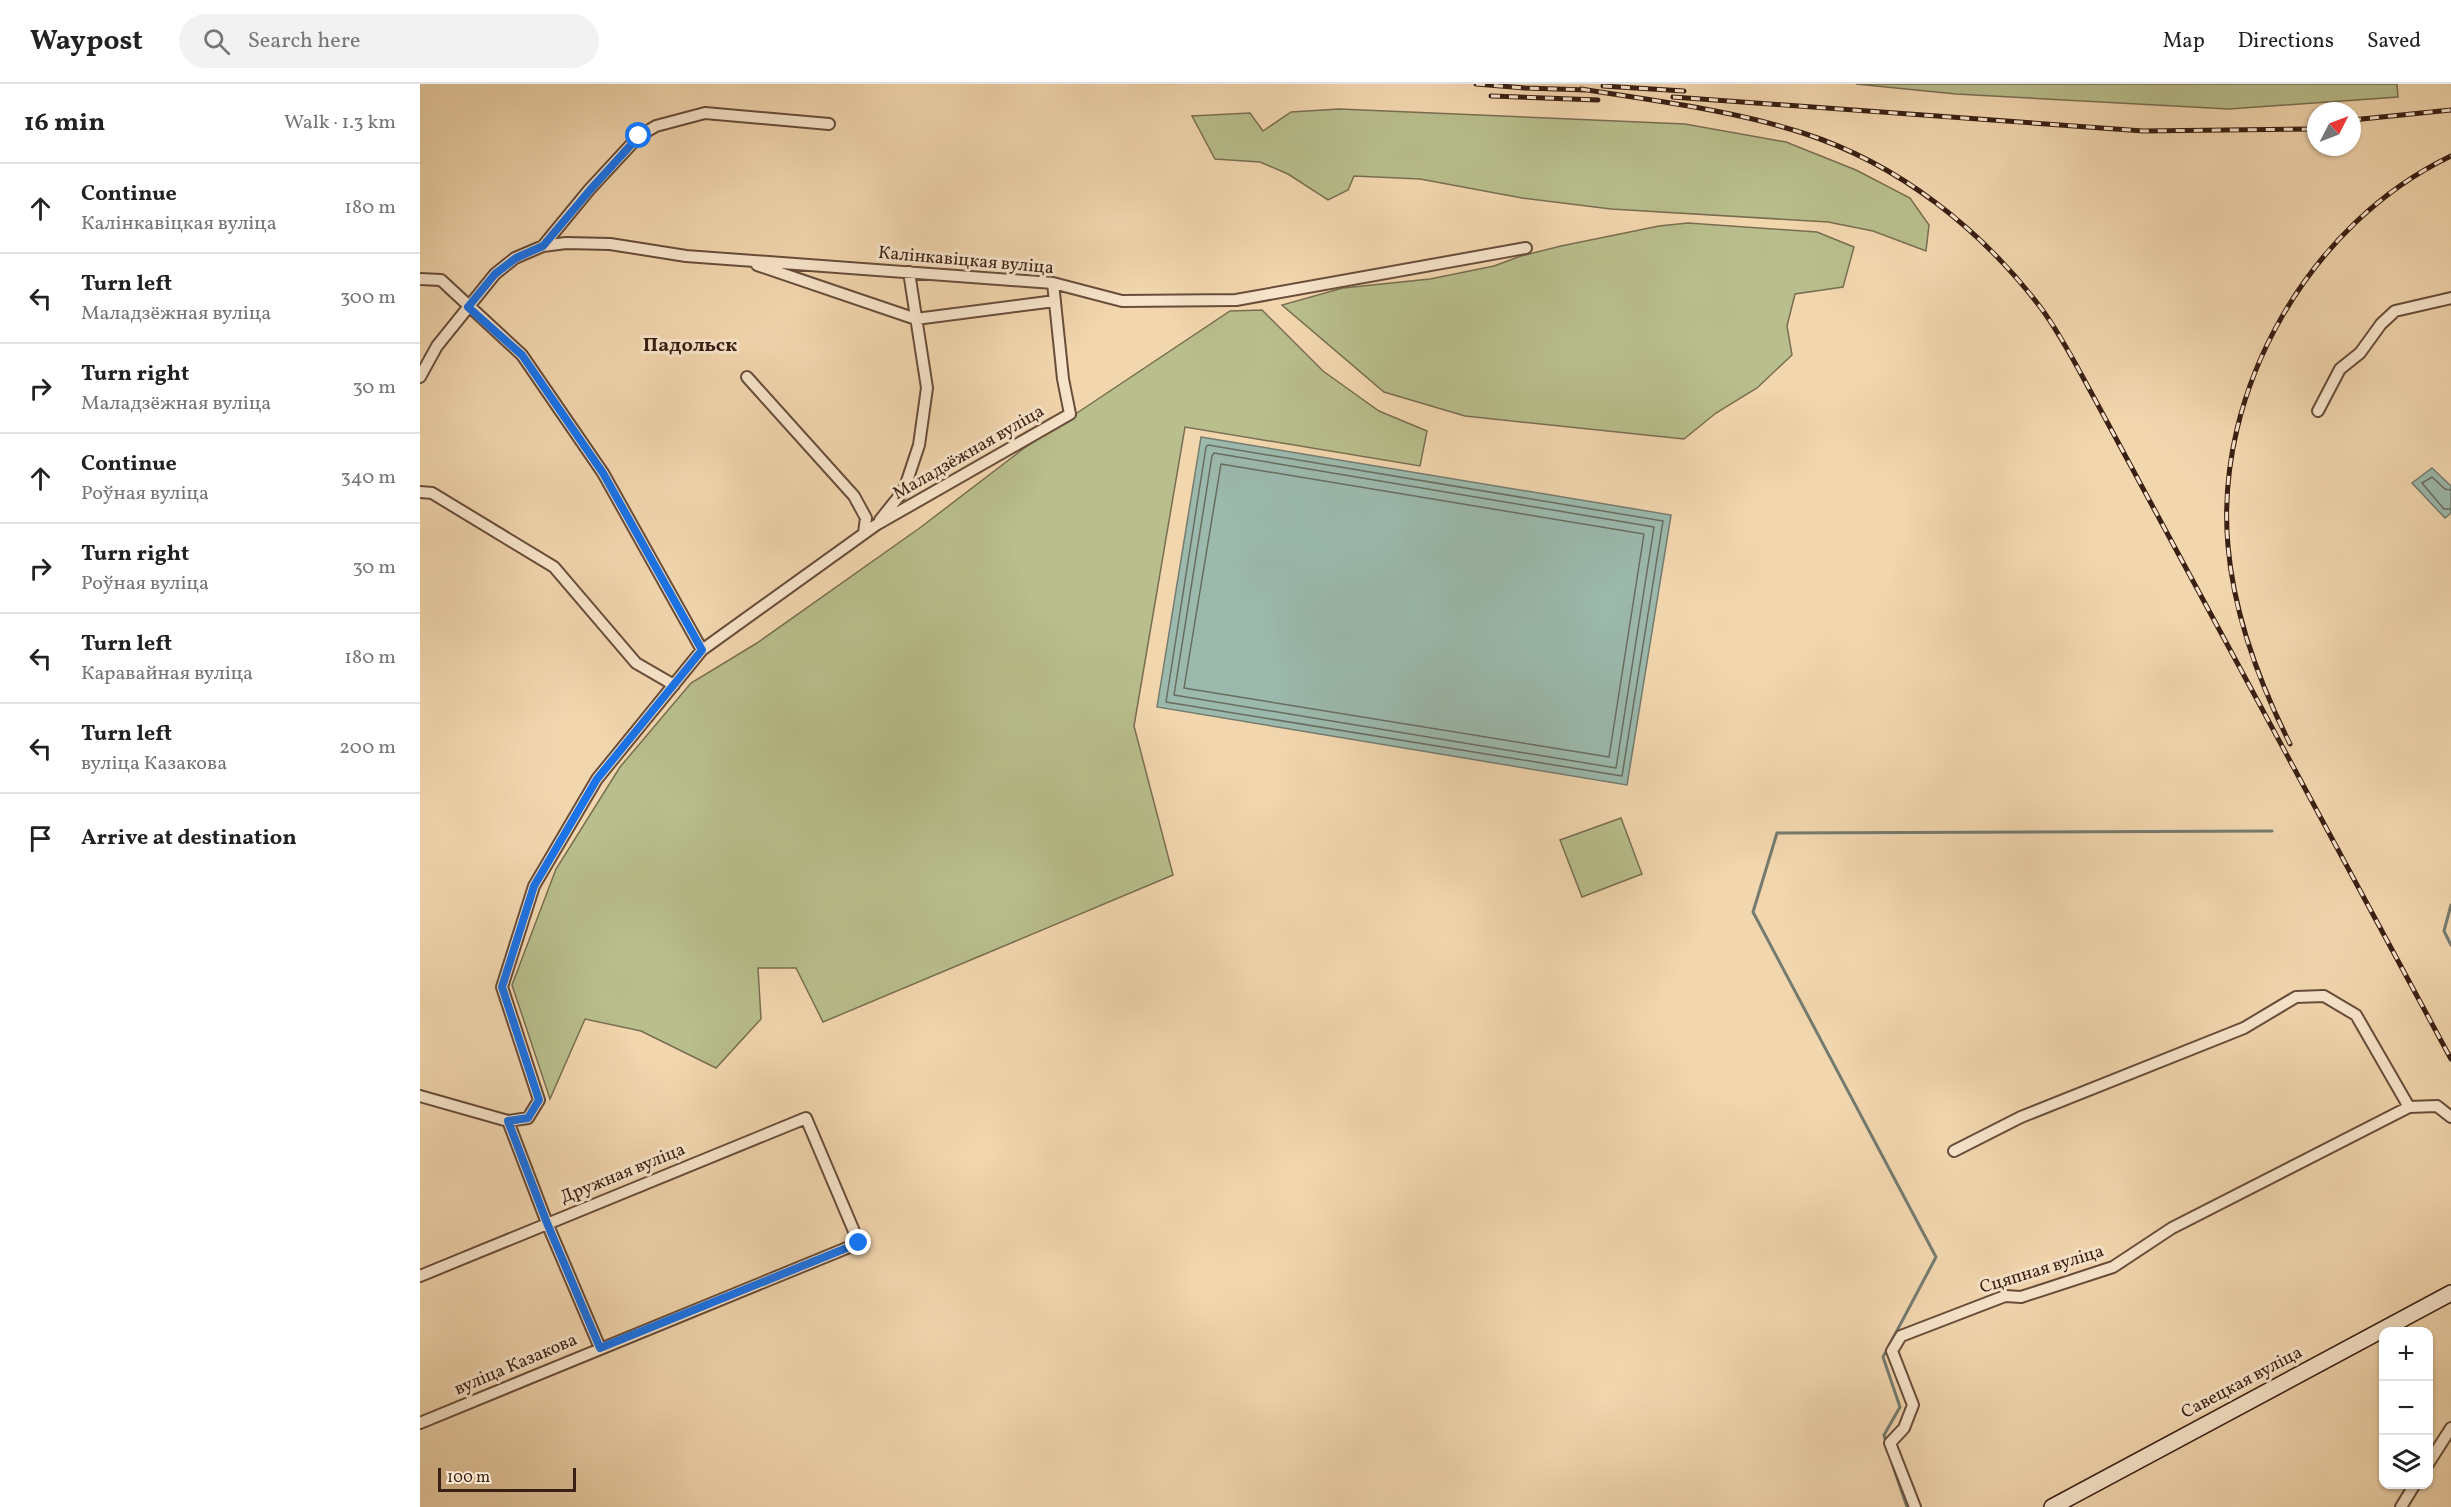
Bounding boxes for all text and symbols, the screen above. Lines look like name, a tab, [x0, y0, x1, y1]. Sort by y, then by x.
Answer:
search box	[179, 14, 599, 68]
text: Waypost	[30, 22, 143, 61]
icon: search	[200, 25, 233, 58]
text: Search here	[248, 26, 360, 57]
text: Map	[2163, 27, 2205, 56]
text: Directions	[2238, 27, 2334, 56]
text: Saved	[2367, 27, 2421, 56]
north arrow	[2307, 102, 2361, 156]
text: 16 min	[24, 105, 105, 141]
text: Walk · 1.3 km	[284, 109, 396, 137]
route start	[625, 122, 651, 148]
text: Continue	[81, 179, 177, 210]
icon: ahead	[24, 192, 57, 225]
text: 180 m	[344, 194, 396, 222]
text: Калінкавіцкая вуліца	[81, 210, 277, 238]
street label: Калінкавіцкая вуліца	[877, 241, 1055, 281]
text: Turn left	[81, 269, 172, 300]
icon: left	[24, 282, 57, 315]
text: 300 m	[340, 284, 396, 312]
text: Маладзёжная вуліца	[81, 300, 271, 328]
district label: Падольск	[643, 332, 737, 360]
text: Turn right	[81, 359, 189, 390]
icon: right	[24, 372, 57, 405]
text: 30 m	[352, 374, 396, 402]
text: Маладзёжная вуліца	[81, 390, 271, 418]
street label: Маладзёжная вуліца	[889, 399, 1049, 507]
text: Continue	[81, 449, 177, 480]
icon: ahead	[24, 462, 57, 495]
text: 340 m	[340, 464, 396, 492]
text: Роўная вуліца	[81, 480, 209, 508]
text: Turn right	[81, 539, 189, 570]
icon: right	[24, 552, 57, 585]
text: 30 m	[352, 554, 396, 582]
text: Роўная вуліца	[81, 570, 209, 598]
text: Turn left	[81, 629, 172, 660]
icon: left	[24, 642, 57, 675]
text: 180 m	[344, 644, 396, 672]
text: Каравайная вуліца	[81, 660, 253, 688]
text: Turn left	[81, 719, 172, 750]
icon: left	[24, 732, 57, 765]
text: 200 m	[339, 734, 396, 762]
text: вуліца Казакова	[81, 750, 227, 778]
icon: arrive	[24, 822, 57, 855]
text: Arrive at destination	[81, 823, 297, 854]
street label: Дружная вуліца	[557, 1137, 689, 1211]
route end	[845, 1229, 871, 1255]
street label: Сцяпная вуліца	[1977, 1239, 2107, 1301]
map controls	[2379, 1327, 2433, 1489]
button: +	[2379, 1327, 2433, 1381]
street label: вуліца Казакова	[451, 1328, 581, 1402]
street label: Савецкая вуліца	[2177, 1340, 2307, 1426]
button: −	[2379, 1381, 2433, 1435]
button: layers	[2379, 1435, 2433, 1489]
scale bar	[438, 1465, 576, 1492]
text: 100 m	[447, 1467, 490, 1489]

